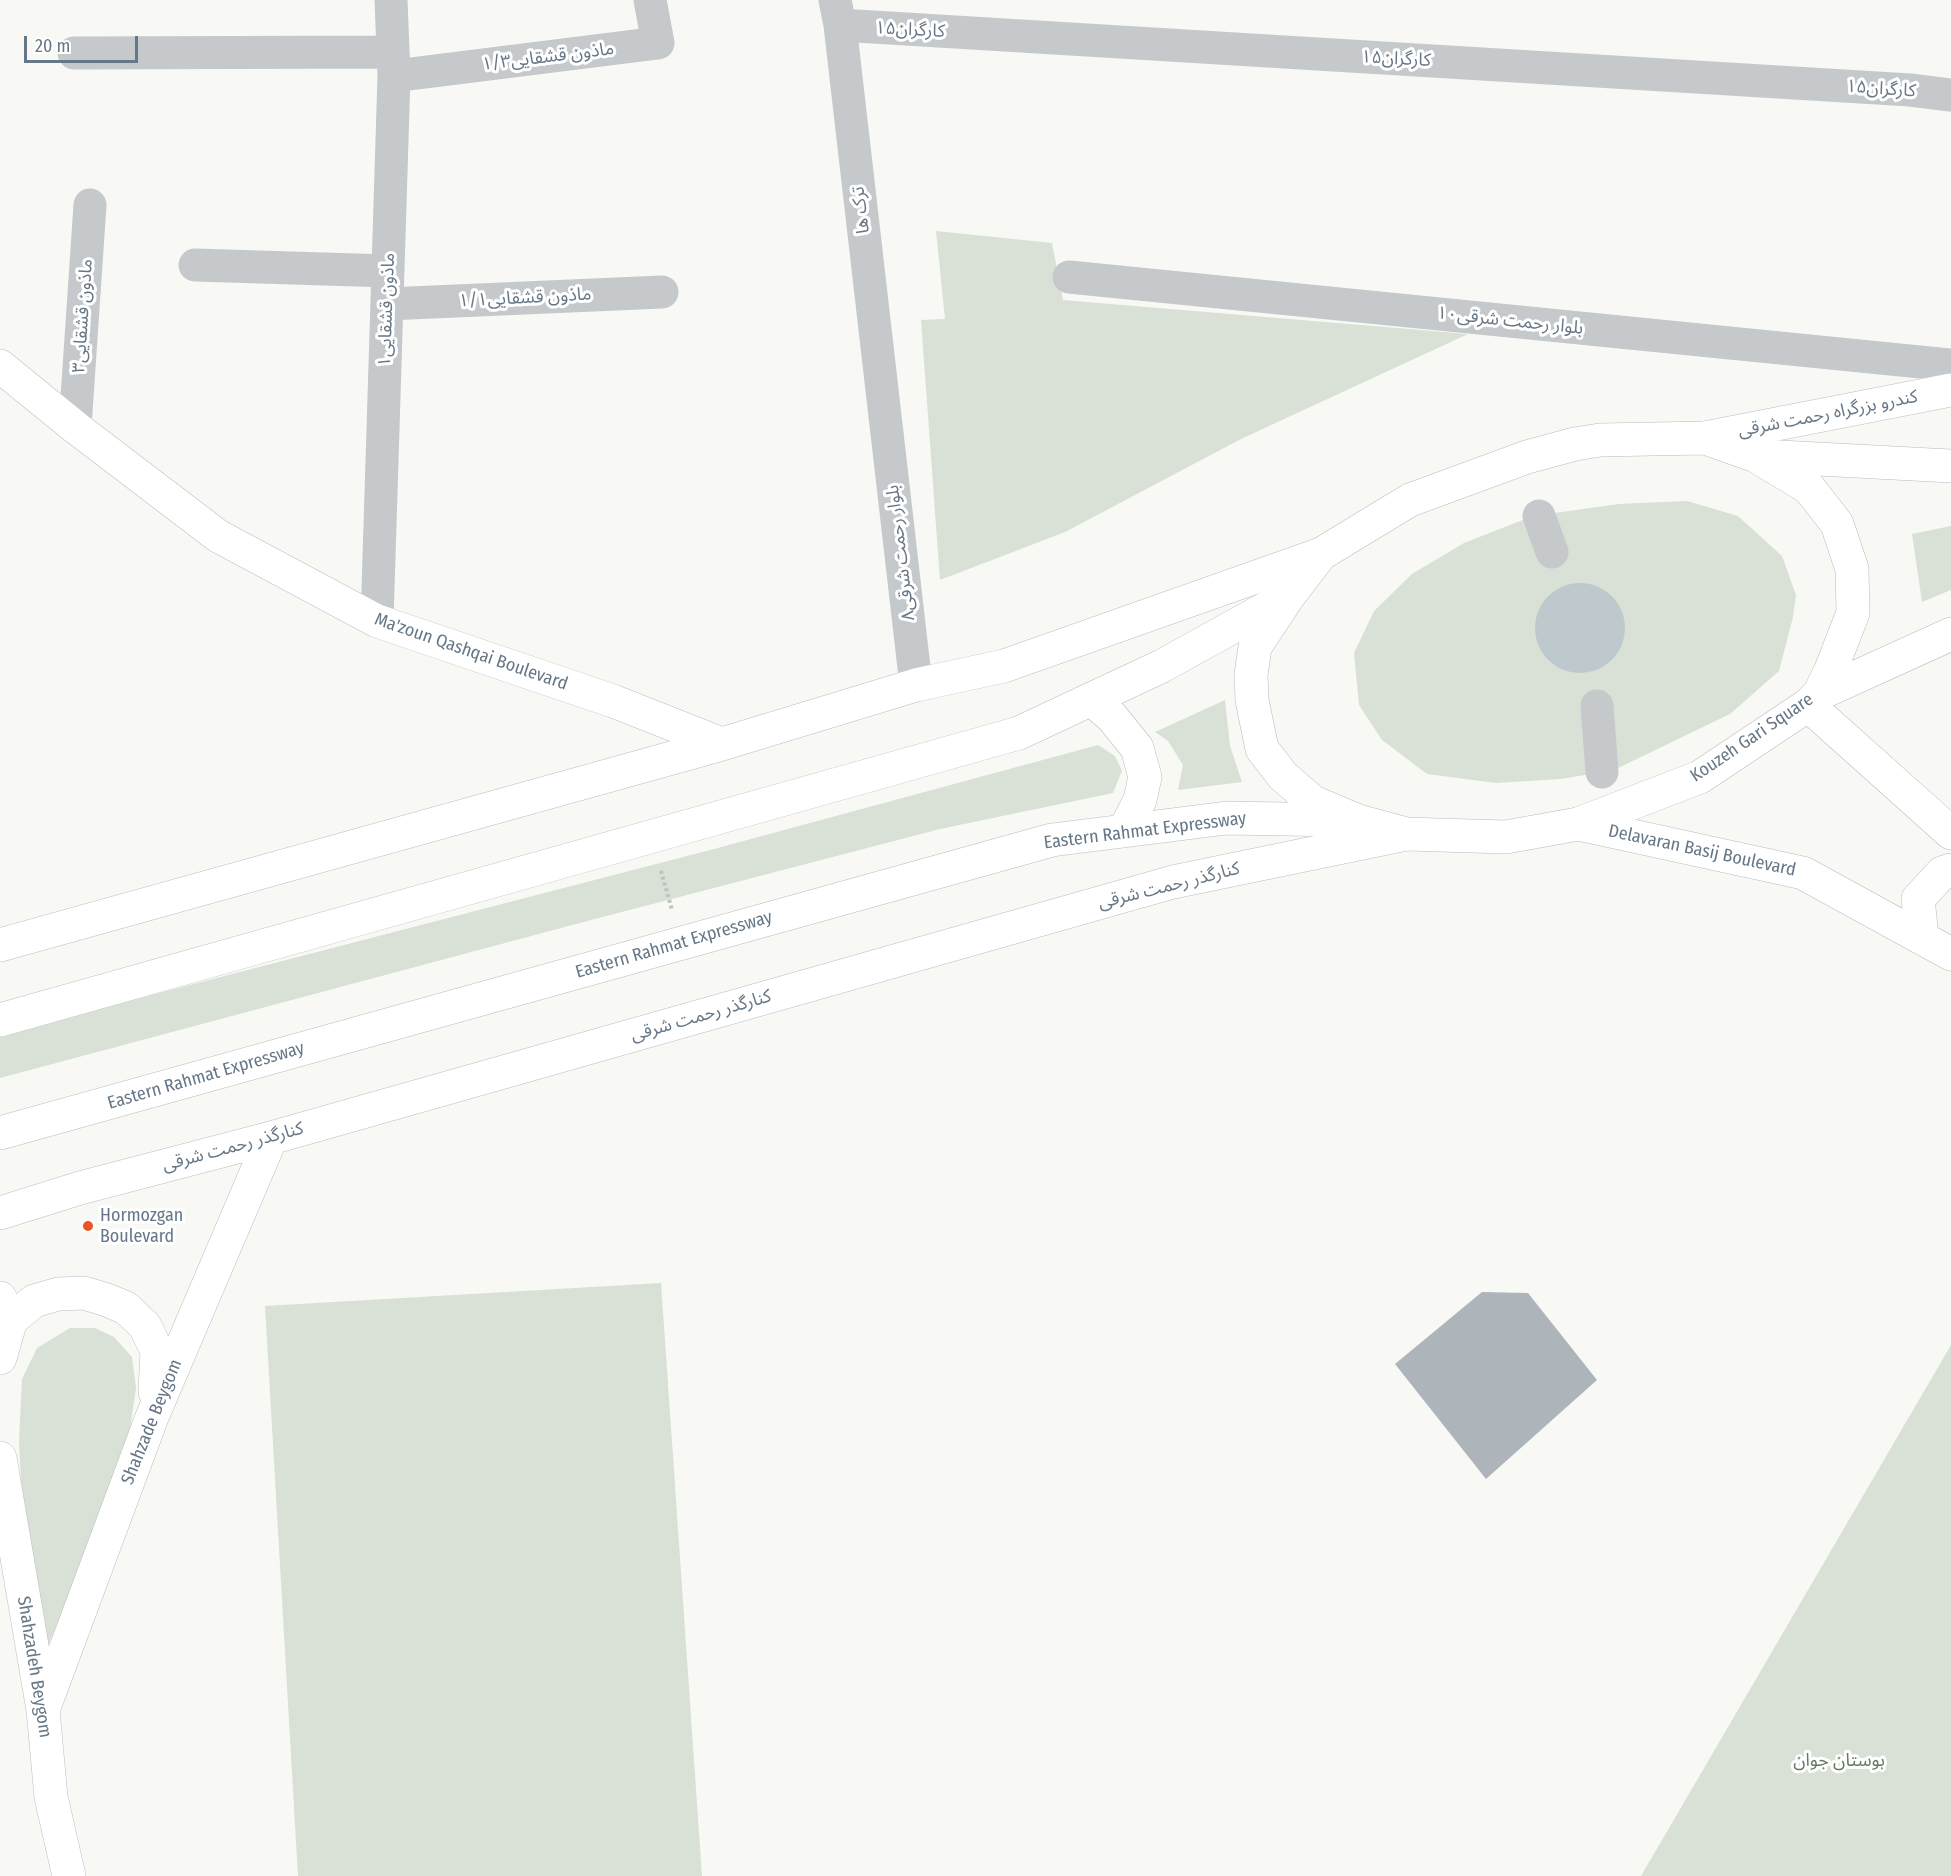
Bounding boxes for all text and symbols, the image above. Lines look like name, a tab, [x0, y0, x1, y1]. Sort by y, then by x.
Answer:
street label: ۱۵کارگران	[875, 17, 945, 43]
scale bar	[27, 24, 141, 62]
text: 20 m	[35, 35, 70, 57]
street label: ماذون قشقایی۱/۳	[481, 38, 615, 76]
street label: ۱۵کارگران	[1361, 46, 1431, 72]
street label: ۱۵کارگران	[1845, 76, 1917, 102]
street label: ترک ها	[847, 185, 875, 235]
street label: ماذون قشقایی۱	[374, 253, 400, 367]
street label: ماذون قشقایی۳	[68, 258, 98, 374]
street label: ماذون قشقایی۱/۱	[458, 284, 592, 312]
street label: ۱۰بلوار رحمت شرقی	[1436, 303, 1584, 339]
street label: کندرو بزرگراه رحمت شرقی	[1736, 386, 1920, 442]
street label: بلوار رحمت شرقی۸	[882, 484, 920, 622]
street label: Ma'zoun Qashqai Boulevard	[372, 609, 570, 695]
street label: Kouzeh Gari Square	[1687, 689, 1817, 787]
street label: Eastern Rahmat Expressway	[1043, 808, 1247, 854]
street label: Delavaran Basij Boulevard	[1606, 821, 1798, 881]
street label: کنارگذر رحمت شرقی	[1096, 858, 1242, 914]
street label: Eastern Rahmat Expressway	[573, 907, 775, 983]
street label: کنارگذر رحمت شرقی	[628, 986, 774, 1046]
street label: Eastern Rahmat Expressway	[105, 1038, 307, 1114]
street label: کنارگذر رحمت شرقی	[160, 1118, 306, 1176]
place label: Hormozgan Boulevard	[100, 1205, 183, 1248]
marker: Hormozgan Boulevard	[81, 1219, 95, 1233]
street label: Shahzade Beygom	[117, 1356, 187, 1488]
street label: Shahzadeh Beygom	[12, 1595, 56, 1739]
park label: بوستان جوان	[1793, 1750, 1885, 1772]

